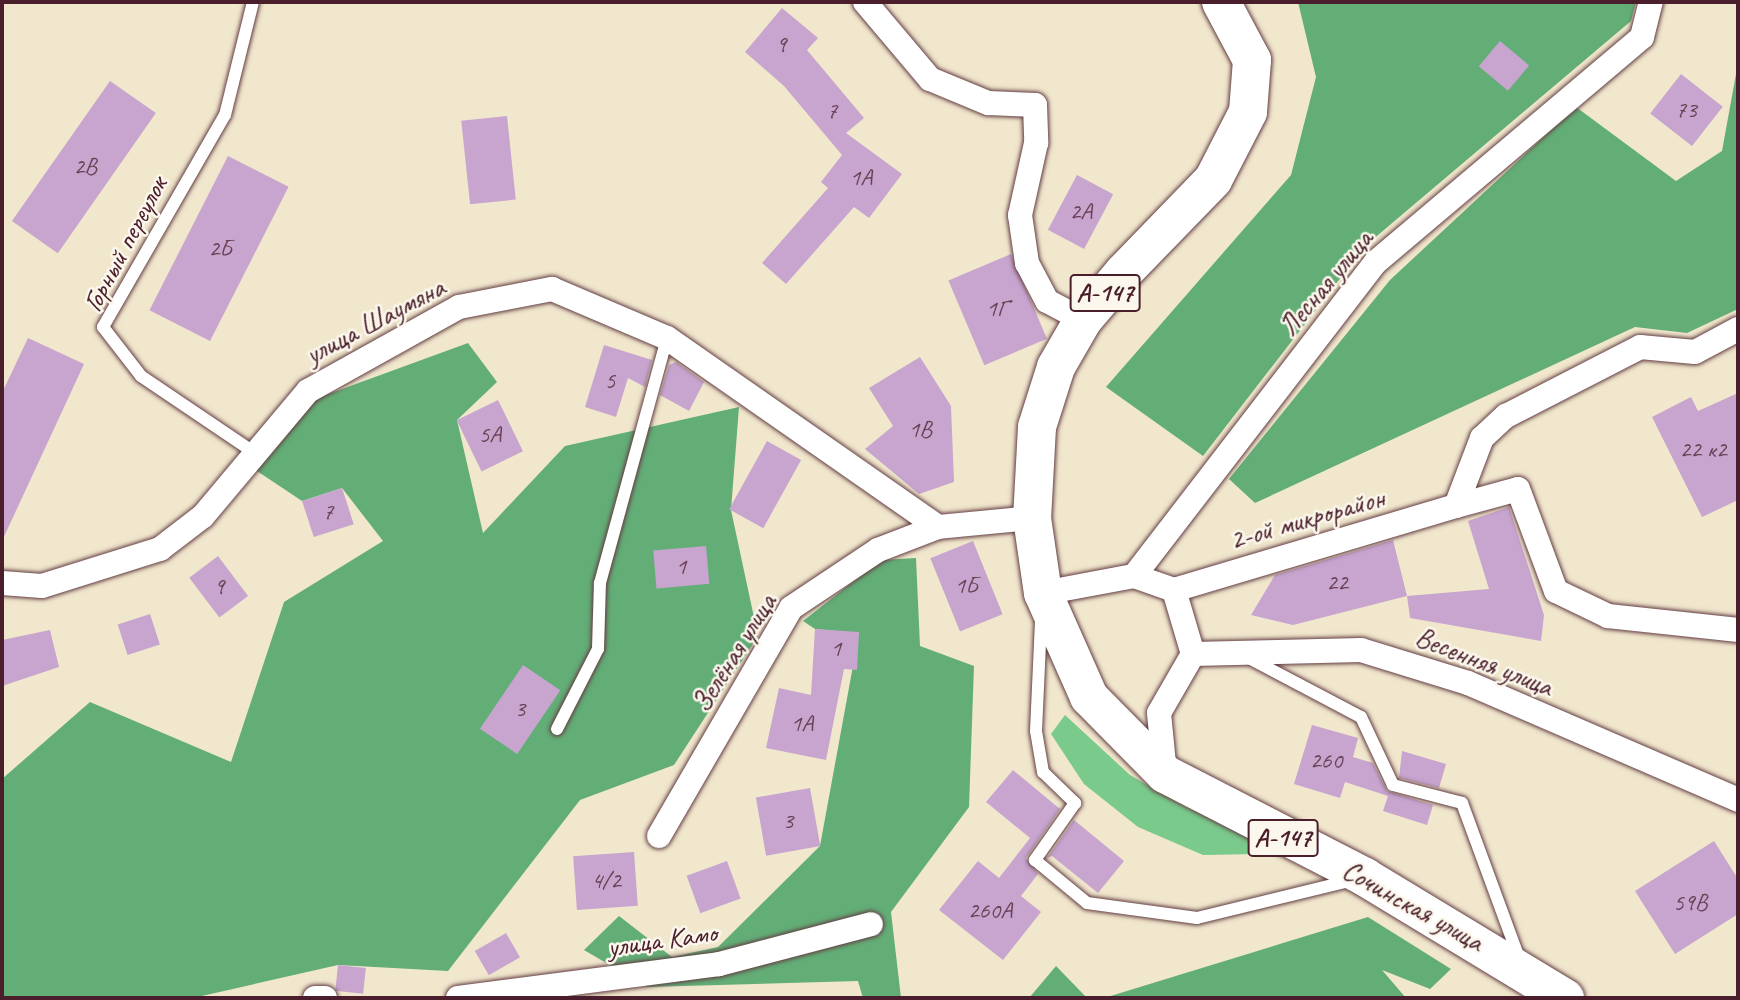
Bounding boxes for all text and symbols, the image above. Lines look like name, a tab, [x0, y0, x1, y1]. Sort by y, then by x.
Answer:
house number: 9	[776, 31, 786, 59]
house number: 73	[1675, 96, 1697, 124]
house number: 7	[827, 97, 837, 125]
house number: 2В	[73, 153, 97, 181]
house number: 1А	[850, 164, 872, 192]
street label: Горный переулок	[75, 171, 175, 317]
house number: 2А	[1070, 198, 1092, 226]
street label: Лесная улица	[1272, 223, 1380, 343]
house number: 2Б	[208, 235, 232, 263]
street label: улица Шаумяна	[300, 270, 450, 372]
road number: А-147	[1068, 270, 1142, 316]
house number: 1Г	[986, 295, 1008, 323]
house number: 5	[605, 367, 615, 395]
house number: 1В	[908, 416, 932, 444]
house number: 5А	[479, 421, 501, 449]
house number: 22 к2	[1679, 436, 1727, 464]
street label: 2-ой микрорайон	[1226, 481, 1388, 557]
house number: 7	[323, 498, 333, 526]
house number: 1	[676, 553, 686, 581]
house number: 22	[1326, 569, 1348, 597]
house number: 1Б	[954, 572, 978, 600]
house number: 9	[214, 573, 224, 601]
street label: Зелёная улица	[684, 586, 784, 720]
street label: Весенняя улица	[1410, 620, 1558, 704]
house number: 1	[831, 635, 841, 663]
house number: 3	[515, 695, 525, 723]
house number: 1А	[791, 710, 813, 738]
house number: 260	[1310, 747, 1342, 775]
house number: 3	[783, 807, 793, 835]
road number: А-147	[1246, 816, 1320, 860]
street label: Сочинская улица	[1335, 853, 1491, 959]
house number: 4/2	[591, 867, 621, 895]
house number: 59В	[1673, 889, 1707, 917]
house number: 260А	[968, 897, 1012, 925]
street label: улица Камо	[605, 916, 719, 964]

